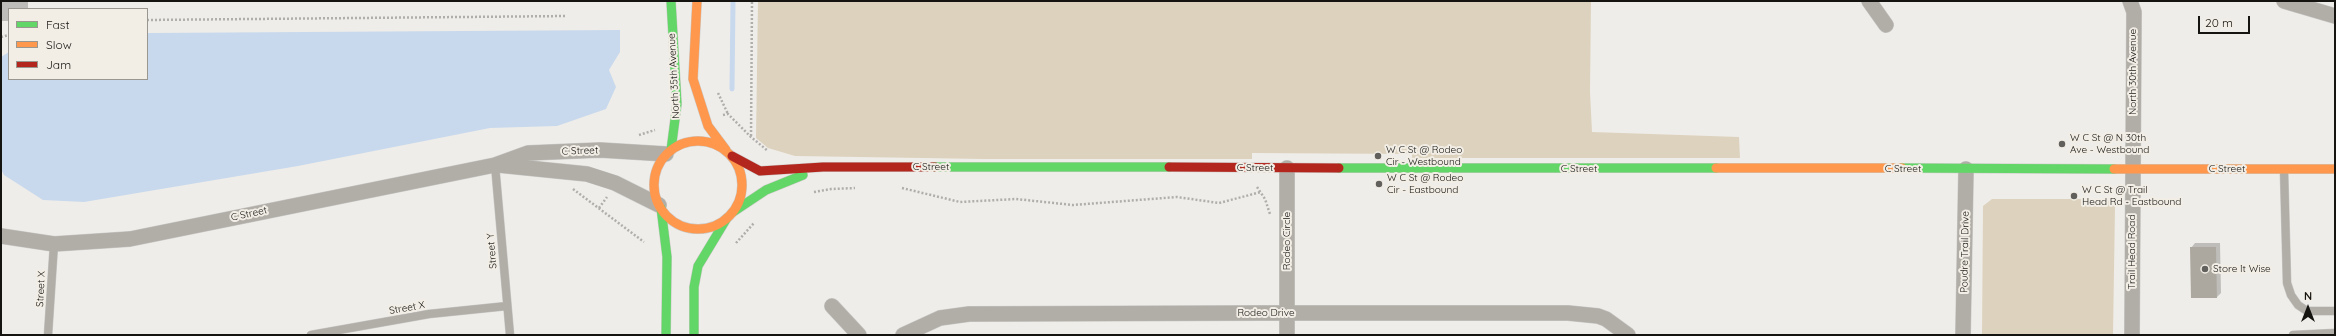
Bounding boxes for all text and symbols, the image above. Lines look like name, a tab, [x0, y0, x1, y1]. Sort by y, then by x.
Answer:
legend	[8, 8, 148, 80]
scale bar	[2200, 8, 2252, 34]
text: 20 m	[2205, 15, 2233, 30]
text: Fast	[46, 17, 70, 32]
street label: North 30th Avenue	[2127, 29, 2139, 115]
street label: North 35th Avenue	[666, 33, 682, 119]
text: Slow	[46, 37, 72, 52]
text: Jam	[46, 57, 71, 72]
place label: W C St @ N 30th Ave - Westbound	[2070, 132, 2149, 156]
marker: W C St @ N 30th Ave - Westbound	[2057, 139, 2067, 149]
street label: C Street	[562, 144, 598, 158]
place label: W C St @ Rodeo Cir - Westbound	[1386, 144, 1462, 168]
marker: W C St @ Rodeo Cir - Westbound	[1373, 151, 1383, 161]
street label: C Street	[913, 161, 949, 173]
street label: C Street	[1237, 162, 1273, 174]
street label: C Street	[1561, 163, 1597, 175]
street label: C Street	[1885, 163, 1921, 175]
street label: C Street	[2209, 163, 2245, 175]
place label: W C St @ Rodeo Cir - Eastbound	[1387, 172, 1463, 196]
marker: W C St @ Rodeo Cir - Eastbound	[1374, 179, 1384, 189]
place label: W C St @ Trail Head Rd - Eastbound	[2082, 184, 2181, 208]
marker: W C St @ Trail Head Rd - Eastbound	[2069, 191, 2079, 201]
street label: C Street	[230, 204, 268, 224]
street label: Poudre Trail Drive	[1958, 211, 1972, 293]
street label: Rodeo Circle	[1281, 212, 1293, 270]
street label: Trail Head Road	[2126, 215, 2138, 289]
street label: Street Y	[484, 233, 500, 269]
place label: Store It Wise	[2213, 263, 2271, 275]
marker: Store It Wise	[2200, 264, 2210, 274]
street label: Street X	[34, 271, 48, 307]
north arrow	[2288, 288, 2328, 328]
text: N	[2304, 289, 2312, 303]
street label: Street X	[388, 299, 426, 317]
street label: Rodeo Drive	[1237, 307, 1295, 319]

